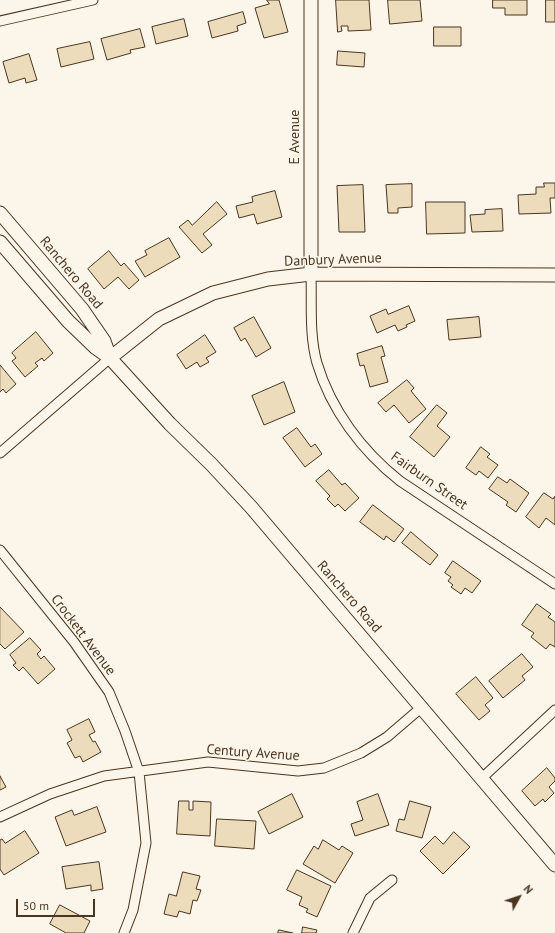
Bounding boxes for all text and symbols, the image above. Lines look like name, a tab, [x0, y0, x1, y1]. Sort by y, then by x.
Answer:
street label: E Avenue	[287, 110, 303, 164]
street label: Ranchero Road	[36, 233, 106, 313]
street label: Danbury Avenue	[284, 250, 382, 270]
street label: Fairburn Street	[387, 448, 471, 514]
street label: Ranchero Road	[313, 558, 385, 636]
street label: Crockett Avenue	[47, 591, 119, 679]
street label: Century Avenue	[206, 741, 300, 765]
north arrow	[499, 877, 539, 917]
text: N	[521, 882, 536, 897]
scale bar	[18, 891, 97, 917]
text: 50 m	[23, 898, 49, 913]

